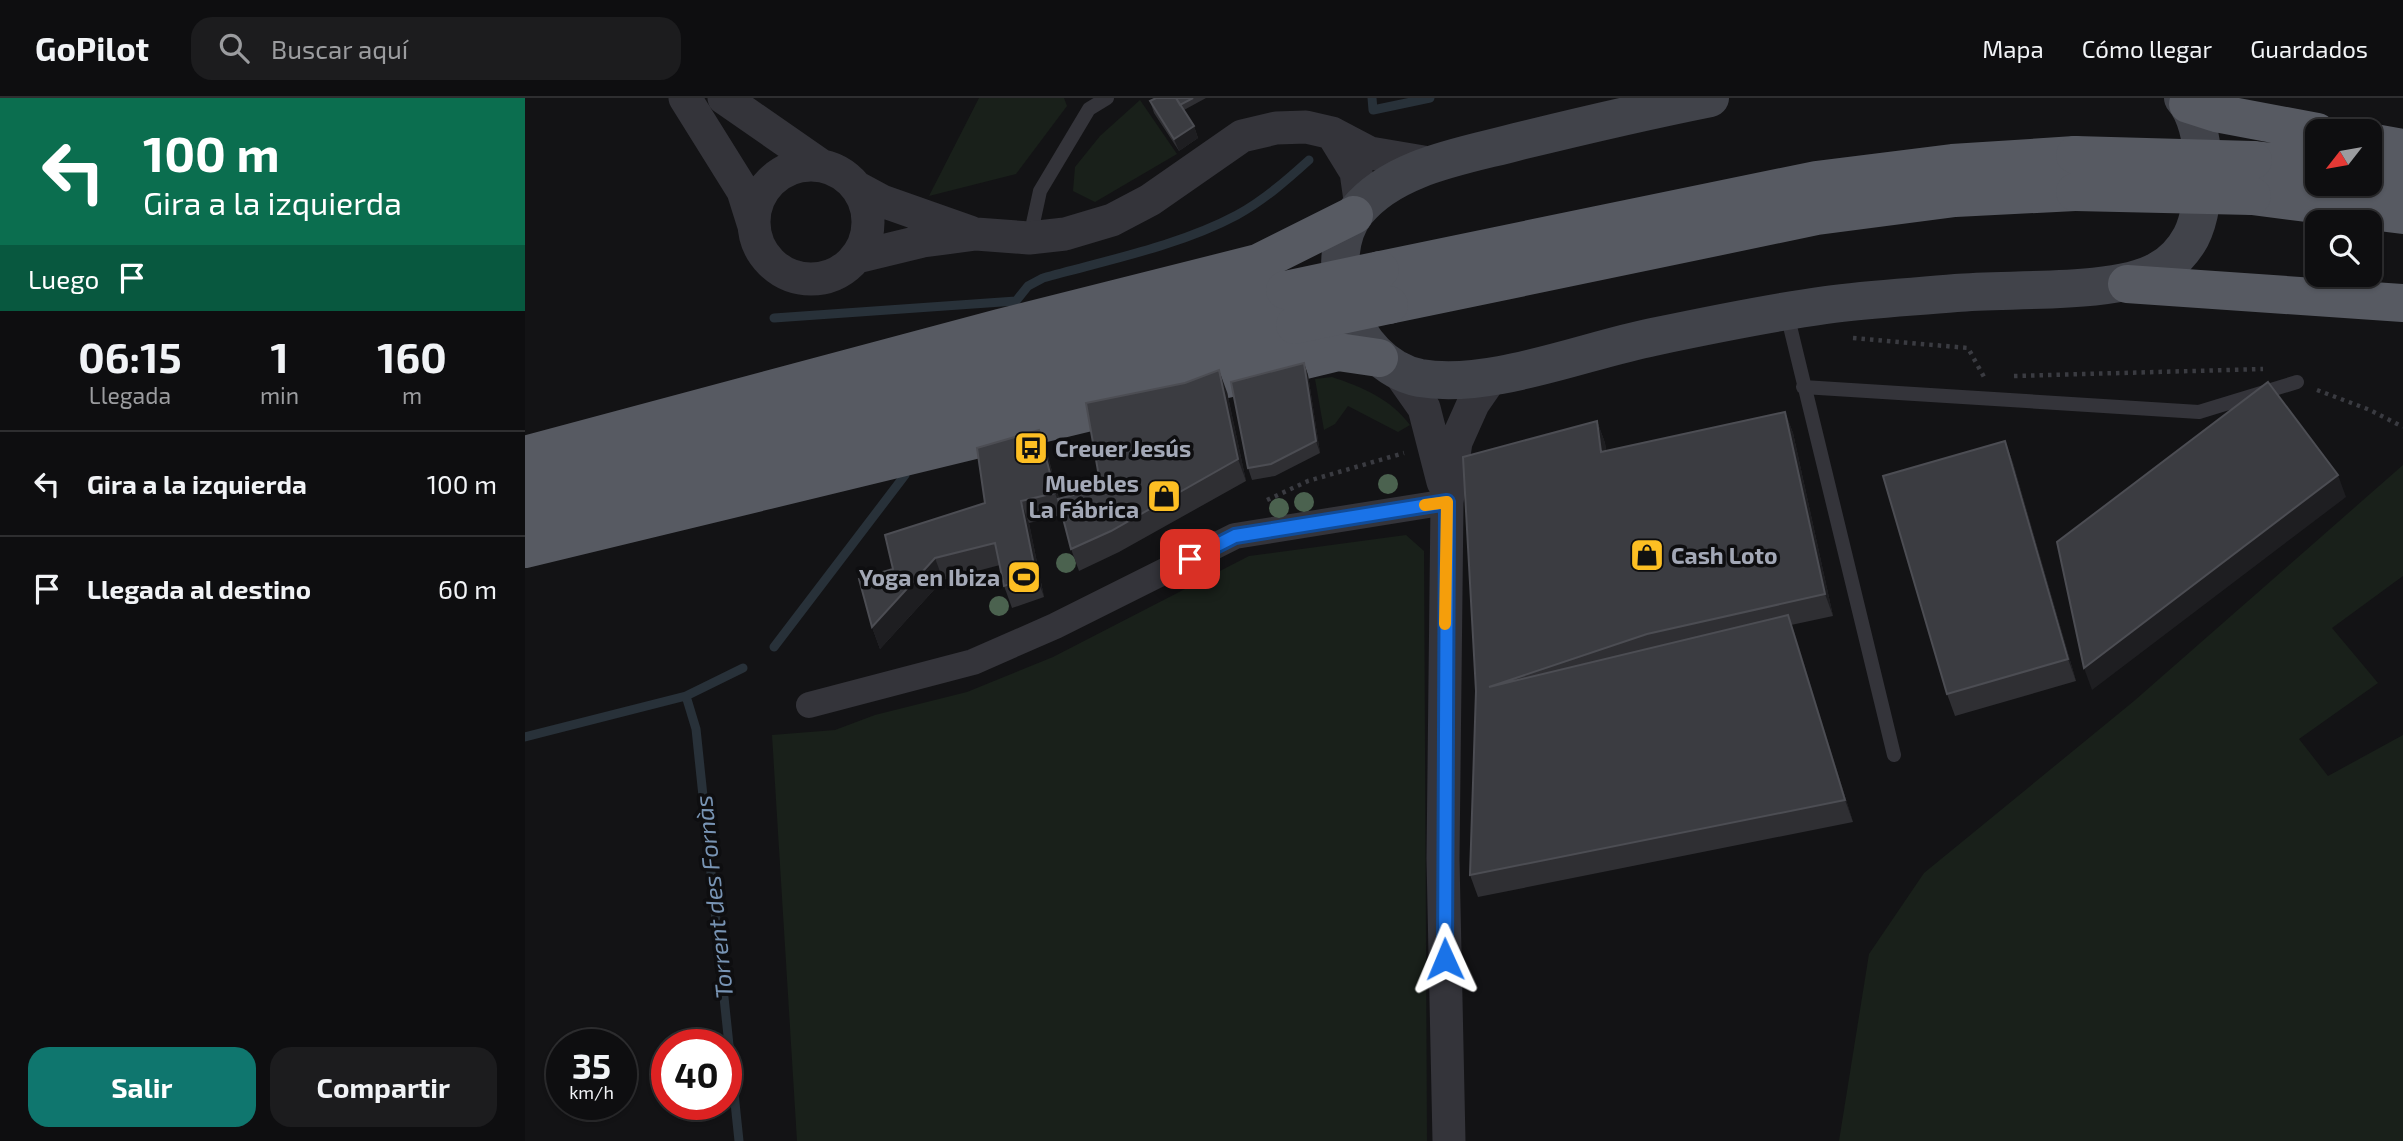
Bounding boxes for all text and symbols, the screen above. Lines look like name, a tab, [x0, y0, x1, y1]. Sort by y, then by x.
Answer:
search box	[191, 17, 681, 80]
text: GoPilot	[35, 28, 149, 68]
icon: search	[215, 29, 253, 67]
text: Buscar aquí	[271, 33, 408, 64]
text: Mapa	[1982, 34, 2044, 63]
text: Cómo llegar	[2082, 34, 2212, 63]
text: Guardados	[2250, 34, 2368, 63]
north arrow	[2305, 119, 2382, 196]
map controls	[2305, 119, 2382, 287]
text: 100 m	[143, 123, 280, 182]
icon: left	[28, 126, 119, 217]
text: Gira a la izquierda	[143, 183, 402, 221]
button: search	[2305, 210, 2382, 287]
icon: arrive	[113, 259, 151, 297]
text: Luego	[28, 263, 99, 294]
text: 06:15	[78, 331, 182, 381]
text: 1	[270, 331, 289, 381]
text: 160	[377, 331, 447, 381]
text: Llegada	[89, 381, 171, 409]
text: min	[260, 381, 299, 409]
text: m	[402, 381, 422, 409]
bus stop icon: Creuer Jesús	[1012, 429, 1050, 467]
place label: Creuer Jesús	[1055, 434, 1191, 462]
icon: left	[28, 465, 66, 503]
text: Gira a la izquierda	[87, 468, 307, 499]
text: 100 m	[427, 468, 497, 499]
place label: Muebles La Fábrica	[1028, 469, 1139, 523]
shop icon: Muebles La Fábrica	[1145, 477, 1183, 515]
pin	[1160, 529, 1220, 589]
shop icon: Cash Loto	[1628, 536, 1666, 574]
icon: arrive	[1171, 540, 1209, 578]
place label: Cash Loto	[1671, 541, 1777, 569]
sports icon: Yoga en Ibiza	[1005, 558, 1043, 596]
place label: Yoga en Ibiza	[859, 563, 1000, 591]
icon: arrive	[28, 570, 66, 608]
text: Llegada al destino	[87, 573, 311, 604]
text: 60 m	[438, 573, 497, 604]
water label: Torrent des Fornàs	[688, 794, 738, 1000]
position arrow	[1408, 922, 1482, 996]
speed limit sign: 40	[651, 1029, 742, 1120]
text: 35	[572, 1044, 611, 1086]
button: Salir	[28, 1047, 256, 1127]
button: Compartir	[270, 1047, 497, 1127]
text: km/h	[569, 1081, 614, 1103]

